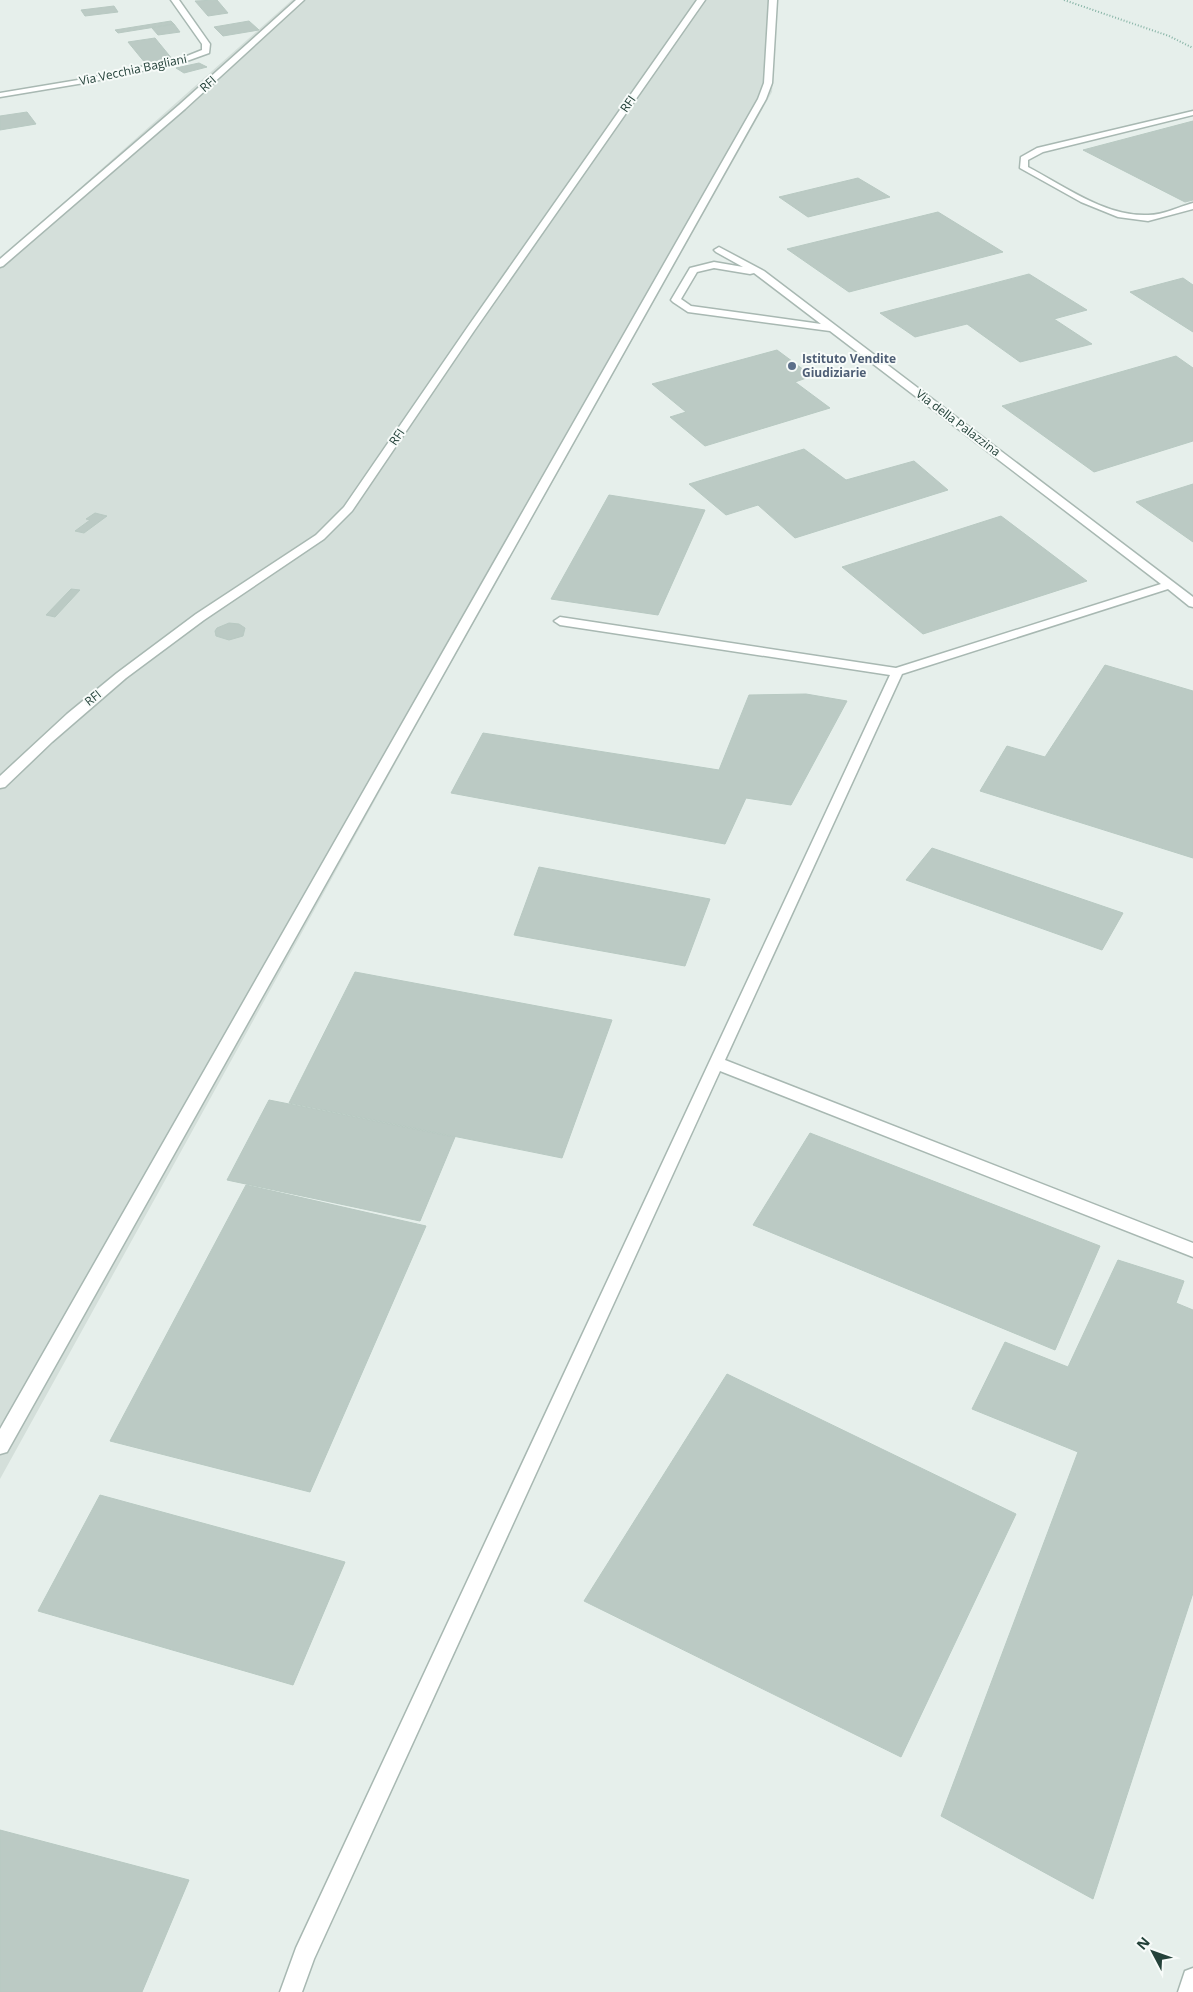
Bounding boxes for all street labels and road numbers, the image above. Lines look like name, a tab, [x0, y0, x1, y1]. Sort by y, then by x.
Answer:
street label: Via Vecchia Bagliani	[78, 50, 188, 89]
street label: RFI	[196, 72, 220, 96]
street label: RFI	[616, 92, 639, 116]
street label: Via della Palazzina	[913, 385, 1004, 460]
street label: RFI	[385, 425, 408, 449]
street label: RFI	[81, 686, 105, 710]

